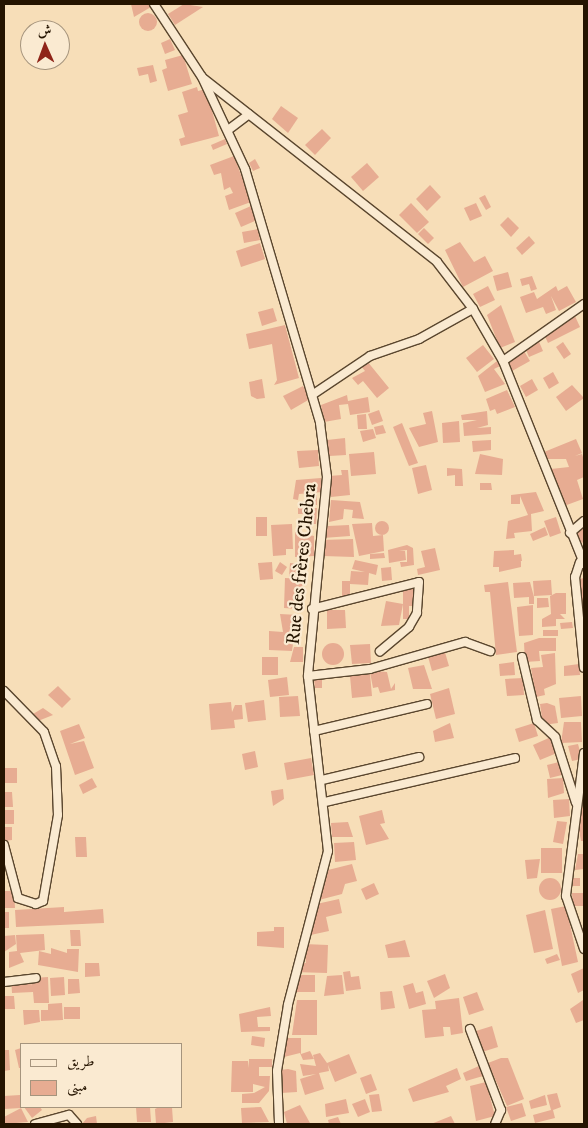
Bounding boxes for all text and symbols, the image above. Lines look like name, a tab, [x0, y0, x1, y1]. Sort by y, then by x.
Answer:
north arrow	[20, 20, 70, 70]
text: ش	[37, 22, 52, 40]
street label: Rue des frères Chebra	[282, 482, 322, 646]
legend	[20, 1043, 182, 1108]
text: طريق	[67, 1052, 94, 1071]
text: مبنى	[67, 1077, 87, 1096]

